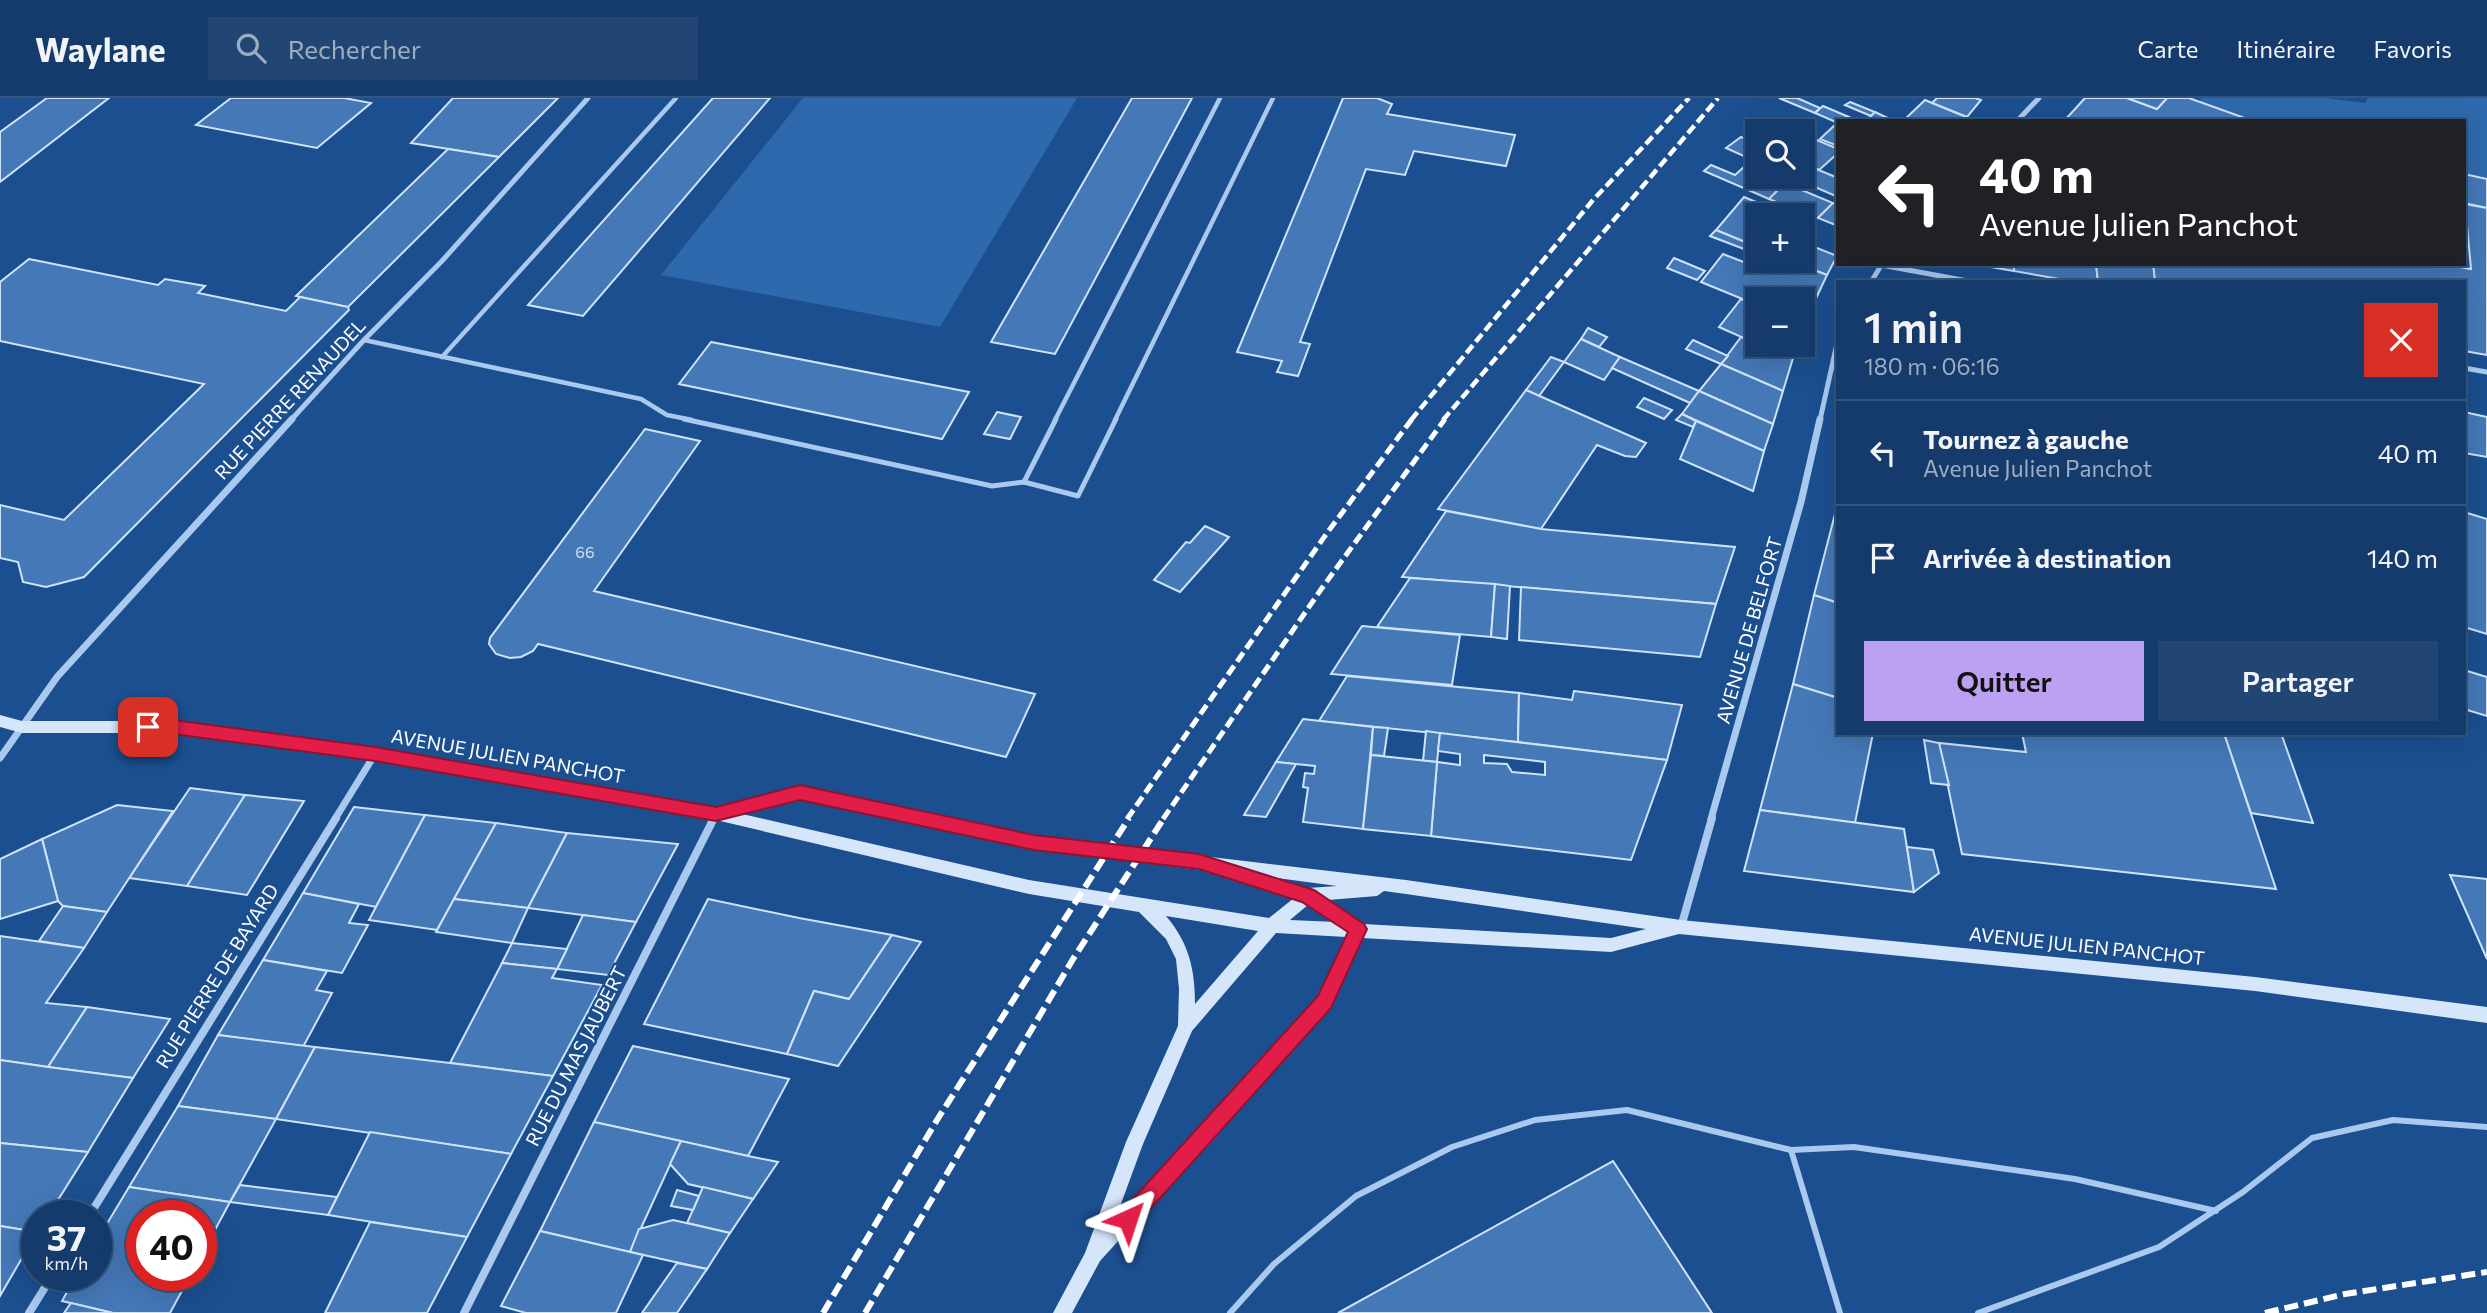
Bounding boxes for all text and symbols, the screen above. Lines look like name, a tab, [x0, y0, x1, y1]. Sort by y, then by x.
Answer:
search box	[208, 17, 698, 80]
text: Waylane	[35, 28, 166, 69]
icon: search	[232, 29, 270, 67]
text: Rechercher	[288, 33, 421, 64]
text: Carte	[2138, 34, 2199, 63]
text: Itinéraire	[2237, 34, 2336, 63]
text: Favoris	[2374, 34, 2452, 63]
map controls	[1745, 119, 1815, 357]
button: search	[1745, 119, 1815, 189]
text: 40 m	[1979, 143, 2094, 203]
icon: left	[1864, 147, 1955, 238]
button: +	[1745, 203, 1815, 273]
text: Avenue Julien Panchot	[1979, 203, 2298, 243]
button: −	[1745, 287, 1815, 357]
text: 1 min	[1864, 300, 1963, 352]
button: close	[2364, 303, 2438, 377]
street label: RUE PIERRE RENAUDEL	[209, 314, 370, 484]
text: 180 m · 06:16	[1864, 352, 2000, 380]
text: Tournez à gauche	[1923, 423, 2129, 454]
icon: left	[1864, 434, 1902, 472]
text: 40 m	[2378, 437, 2438, 468]
text: Avenue Julien Panchot	[1923, 454, 2152, 482]
street label: AVENUE DE BELFORT	[1711, 534, 1786, 726]
icon: arrive	[1864, 539, 1902, 577]
house number: 66	[575, 542, 595, 561]
text: Arrivée à destination	[1923, 542, 2171, 573]
text: 140 m	[2367, 542, 2438, 573]
button: Quitter	[1864, 641, 2144, 721]
button: Partager	[2158, 641, 2438, 721]
pin	[118, 697, 178, 757]
icon: arrive	[129, 708, 167, 746]
street label: AVENUE JULIEN PANCHOT	[390, 724, 627, 787]
street label: RUE PIERRE DE BAYARD	[150, 879, 283, 1072]
street label: AVENUE JULIEN PANCHOT	[1968, 922, 2206, 969]
street label: RUE DU MAS JAUBERT	[520, 962, 631, 1150]
position arrow	[1091, 1182, 1165, 1256]
speed limit sign: 40	[126, 1200, 217, 1291]
text: 37	[47, 1215, 86, 1258]
text: km/h	[45, 1252, 88, 1274]

